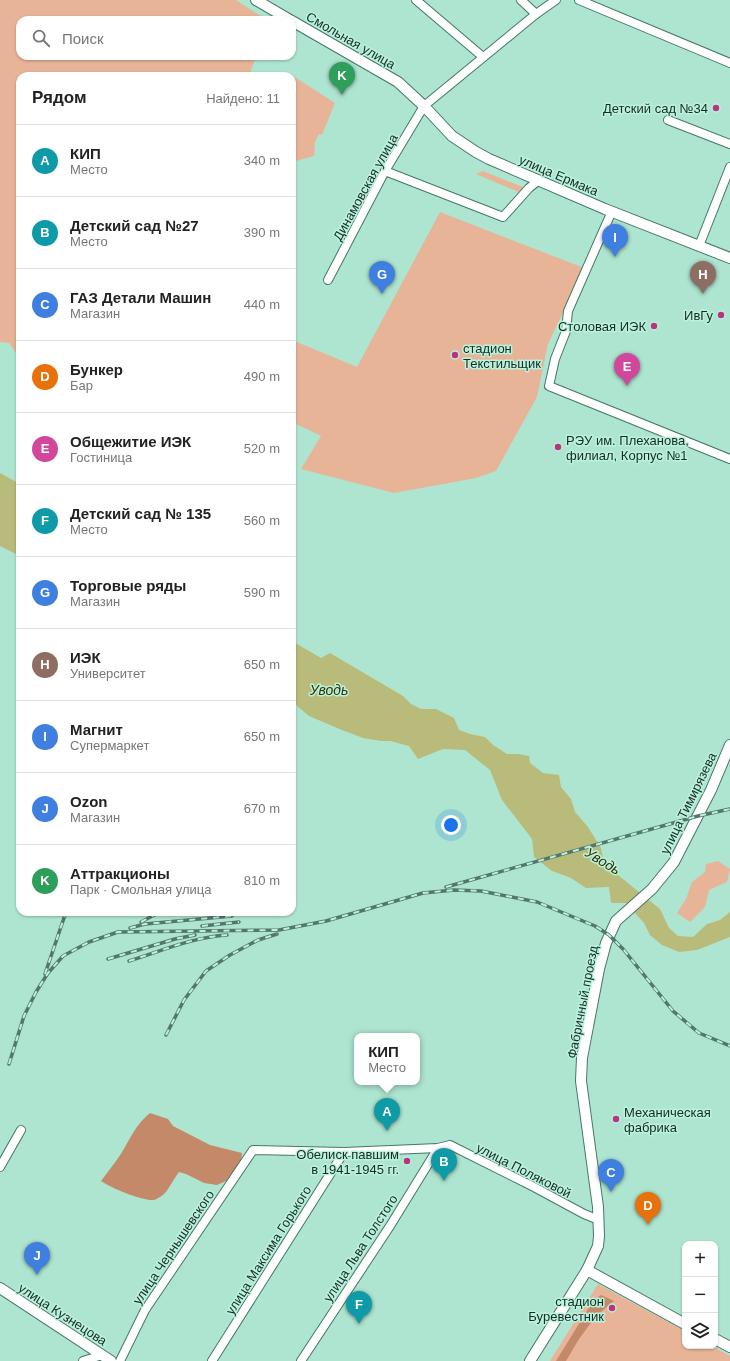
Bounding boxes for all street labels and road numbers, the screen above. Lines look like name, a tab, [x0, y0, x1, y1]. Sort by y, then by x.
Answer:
street label: Смольная улица	[304, 9, 399, 72]
street label: Динамовская улица	[330, 131, 401, 243]
street label: улица Ермака	[517, 152, 601, 199]
street label: улица Тимирязева	[657, 749, 720, 857]
street label: Фабричный проезд	[564, 944, 601, 1060]
street label: улица Поляковой	[474, 1140, 574, 1201]
street label: улица Максима Горького	[223, 1183, 314, 1317]
street label: улица Чернышевского	[130, 1187, 217, 1307]
street label: улица Льва Толстого	[320, 1192, 401, 1305]
street label: улица Кузнецова	[16, 1280, 110, 1349]

